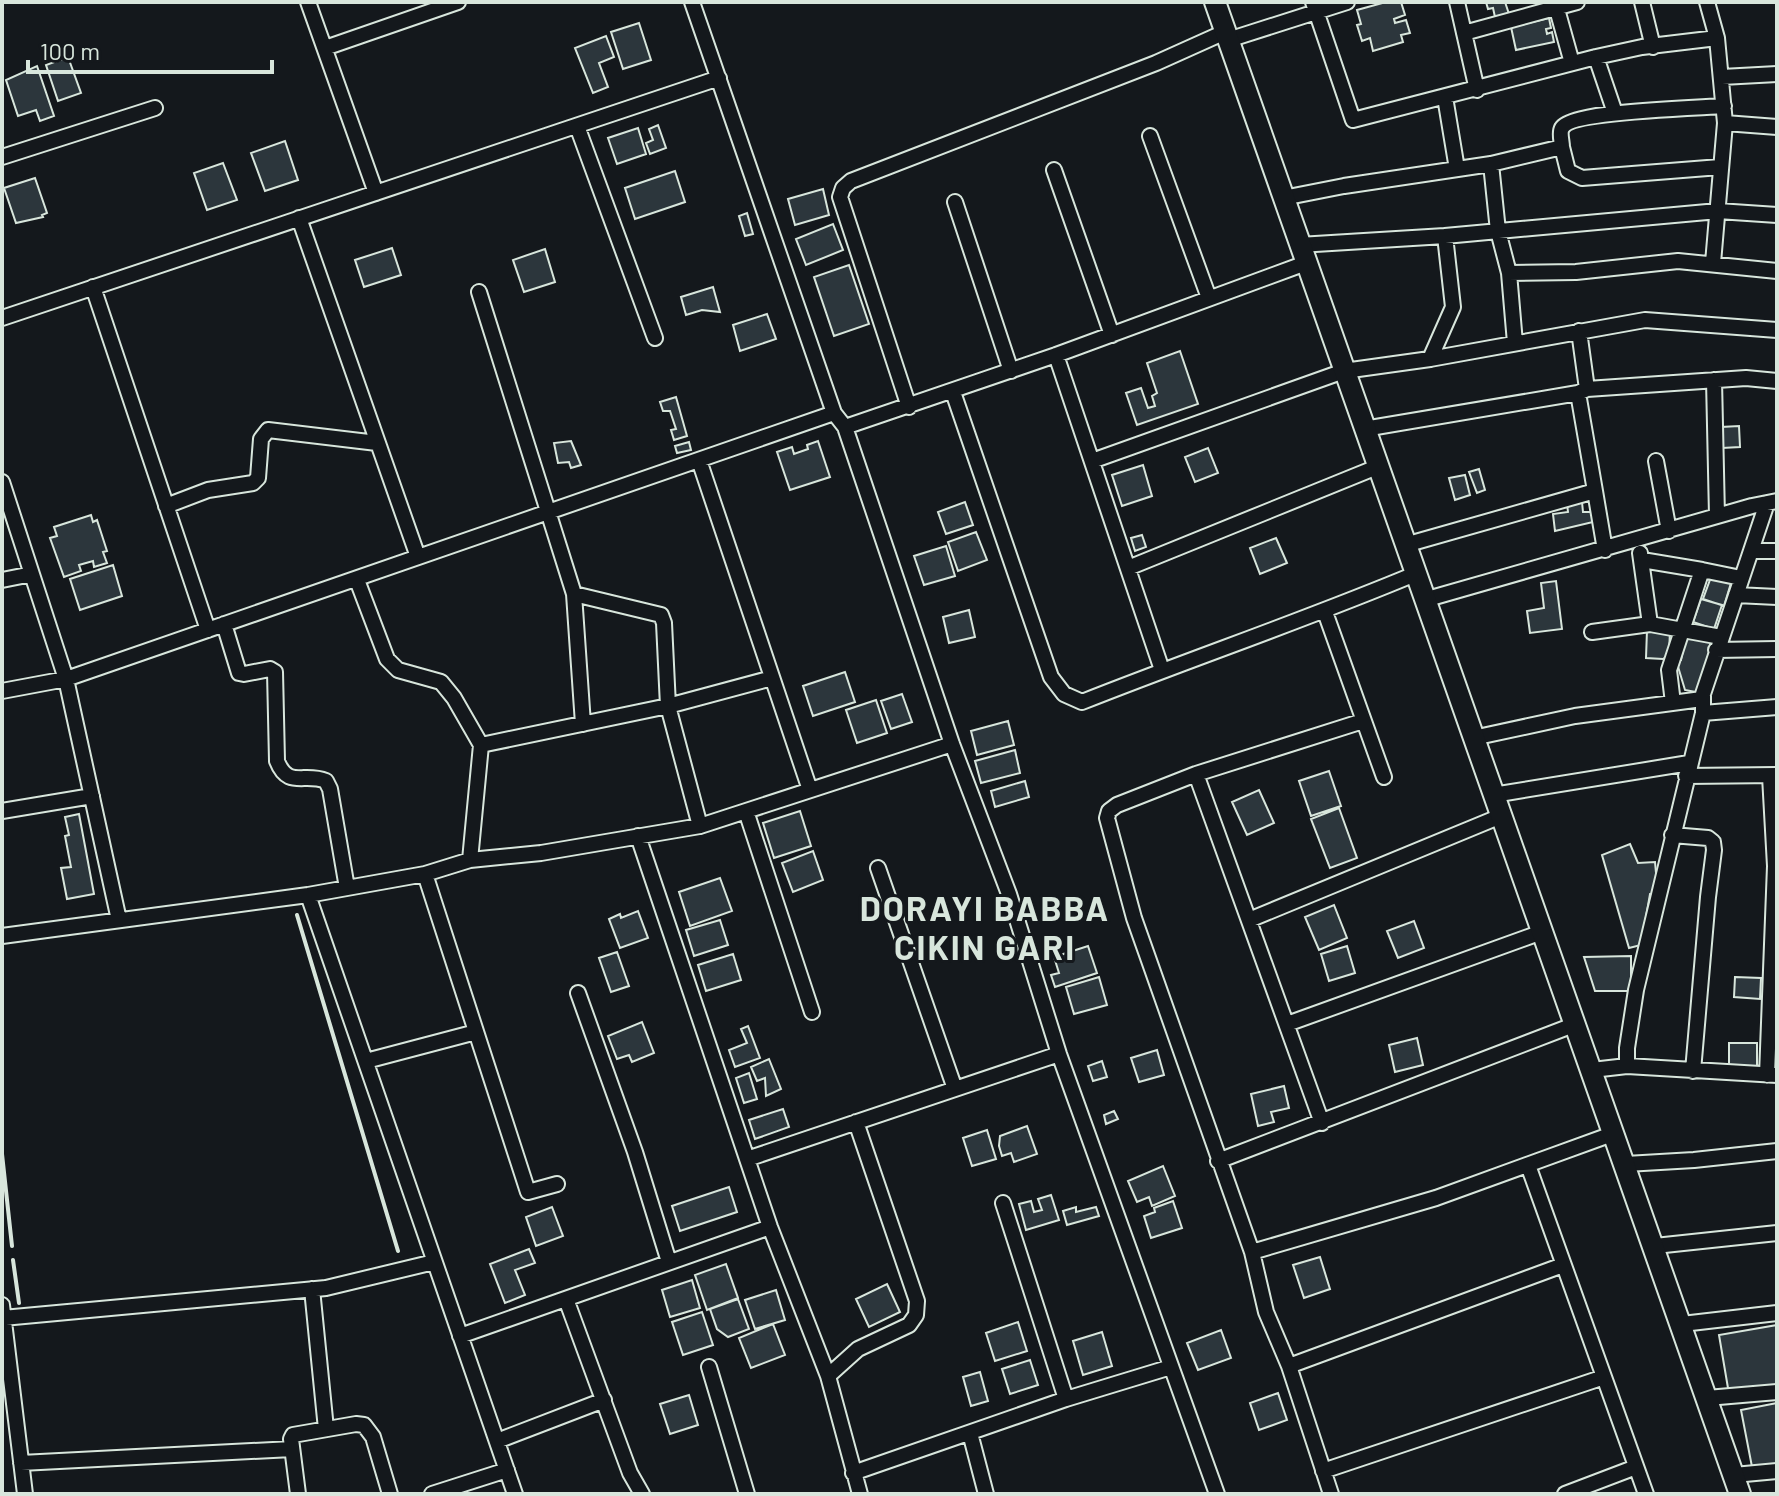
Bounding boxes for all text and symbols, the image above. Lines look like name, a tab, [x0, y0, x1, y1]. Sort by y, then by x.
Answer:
scale bar	[28, 24, 272, 74]
text: 100 m	[40, 36, 100, 65]
district label: DORAYI BABBA CIKIN GARI	[860, 887, 1110, 967]

